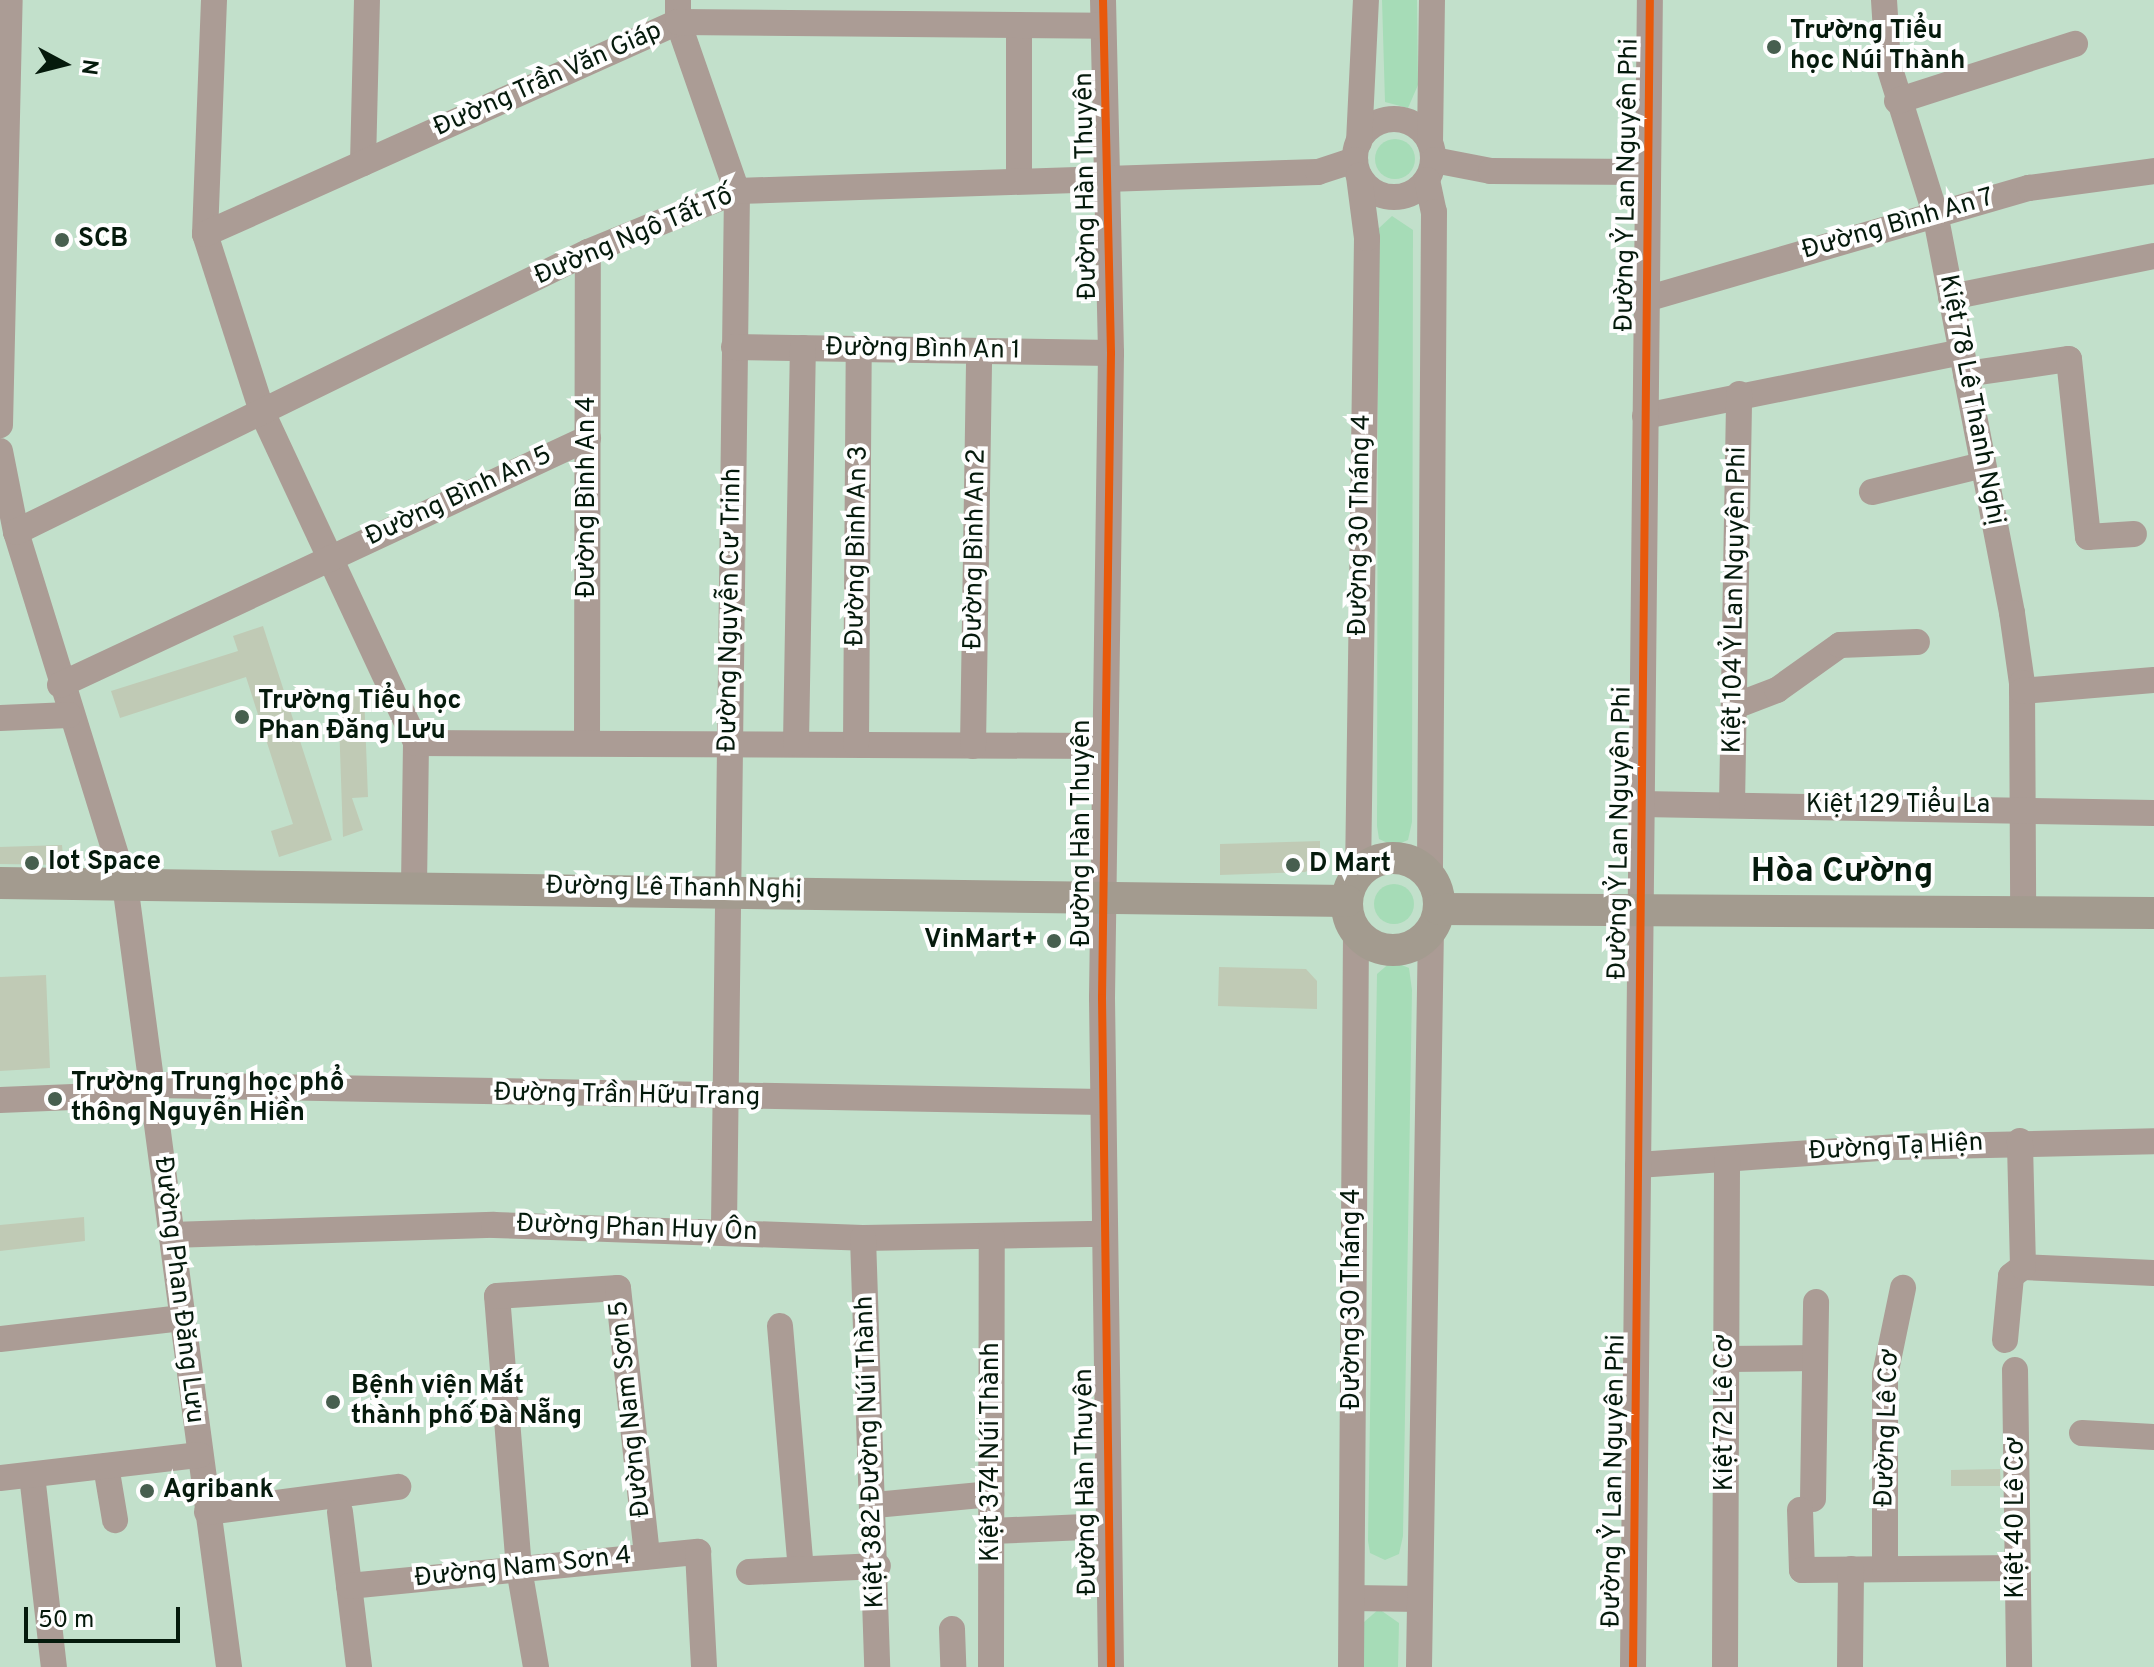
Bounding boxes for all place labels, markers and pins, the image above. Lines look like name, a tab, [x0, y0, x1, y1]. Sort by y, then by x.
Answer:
place label: Trường Tiểu học Núi Thành	[1790, 16, 1965, 78]
marker: Trường Tiểu học Núi Thành	[1765, 38, 1783, 56]
place label: SCB	[78, 224, 128, 256]
marker: SCB	[53, 231, 71, 249]
place label: Trường Tiểu học Phan Đăng Lưu	[258, 686, 462, 748]
marker: Trường Tiểu học Phan Đăng Lưu	[233, 708, 251, 726]
place label: Iot Space	[48, 847, 161, 879]
place label: D Mart	[1309, 849, 1391, 881]
marker: Iot Space	[23, 854, 41, 872]
marker: D Mart	[1284, 856, 1302, 874]
place label: VinMart+	[924, 925, 1038, 957]
marker: VinMart+	[1045, 932, 1063, 950]
place label: Trường Trung học phổ thông Nguyễn Hiền	[71, 1068, 344, 1130]
marker: Trường Trung học phổ thông Nguyễn Hiền	[46, 1090, 64, 1108]
place label: Bệnh viện Mắt thành phố Đà Nẵng	[351, 1371, 582, 1432]
marker: Bệnh viện Mắt thành phố Đà Nẵng	[322, 1391, 344, 1413]
place label: Agribank	[163, 1475, 274, 1507]
marker: Agribank	[138, 1482, 156, 1500]

